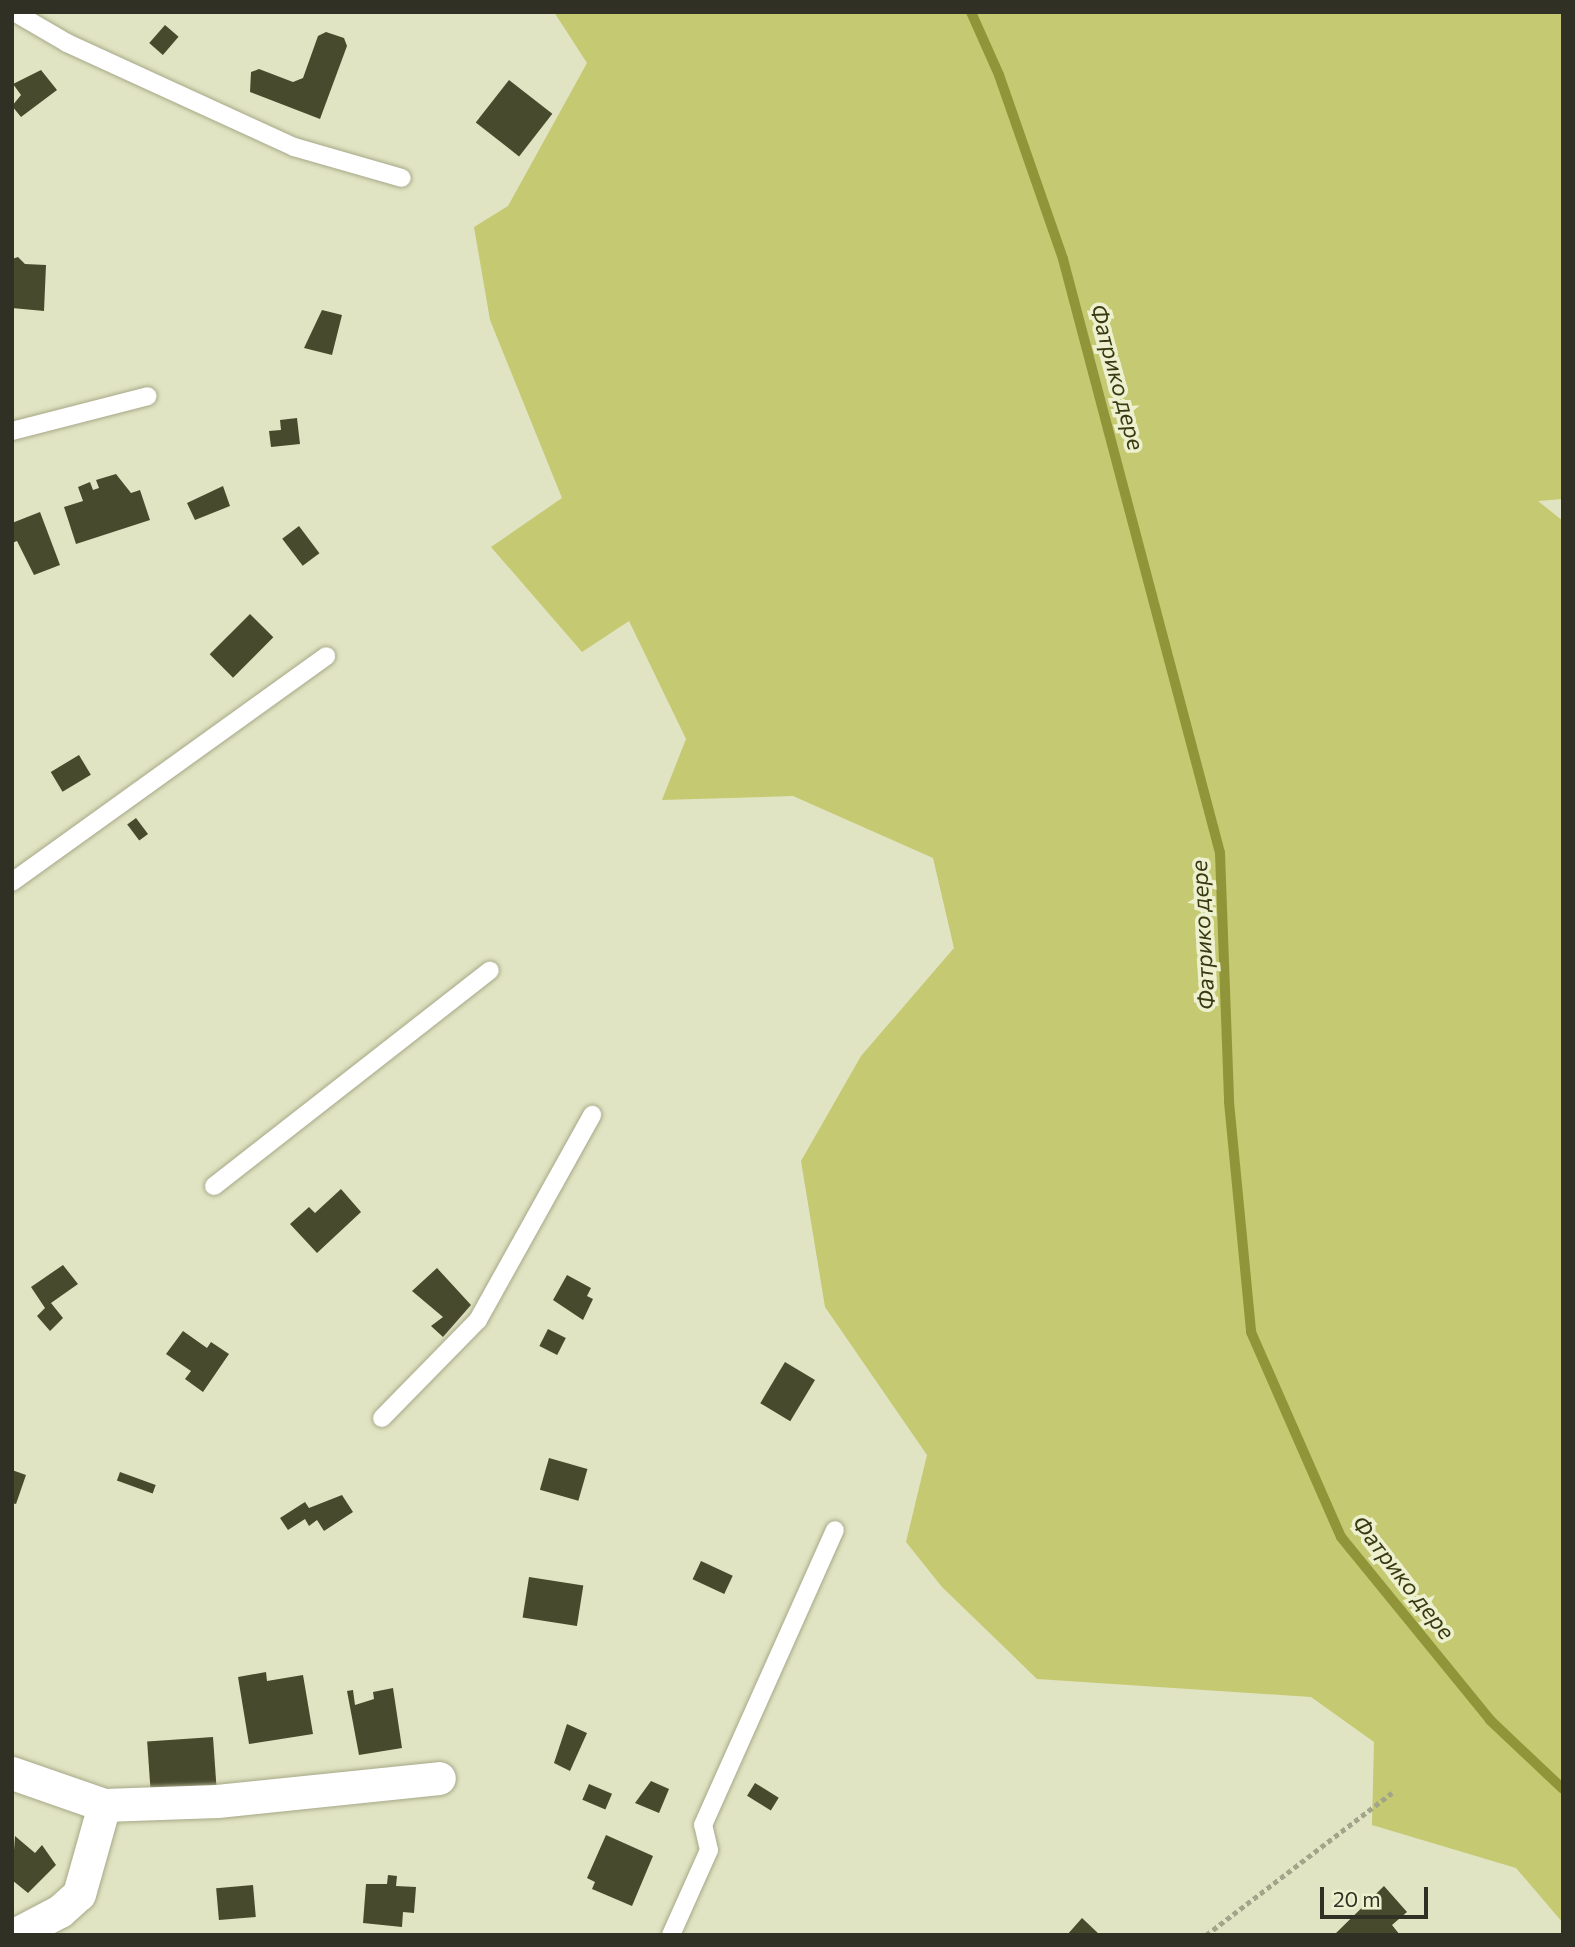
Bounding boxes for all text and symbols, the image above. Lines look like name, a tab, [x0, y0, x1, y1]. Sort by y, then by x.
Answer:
water label: Фатрико дере	[1085, 301, 1151, 453]
water label: Фатрико дере	[1184, 859, 1220, 1011]
water label: Фатрико дере	[1347, 1509, 1461, 1645]
scale bar	[1323, 1874, 1432, 1918]
text: 20 m	[1333, 1886, 1381, 1911]

